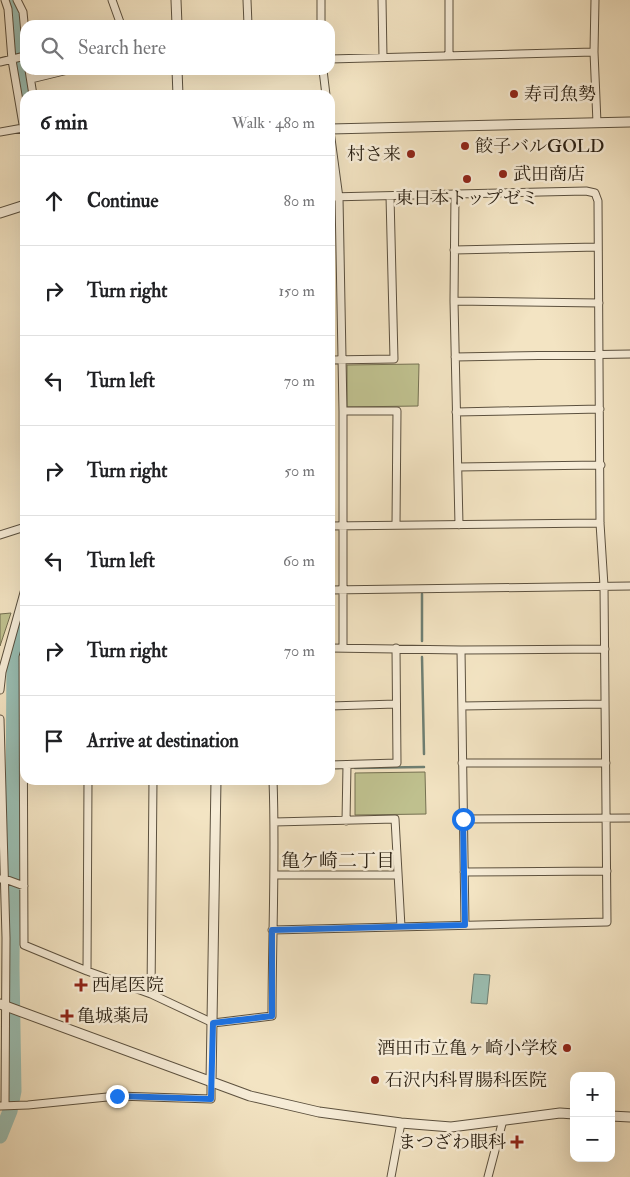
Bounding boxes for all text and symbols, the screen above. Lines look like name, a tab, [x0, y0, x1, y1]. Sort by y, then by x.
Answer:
search box	[20, 20, 335, 75]
icon: search	[38, 34, 66, 62]
text: Search here	[78, 36, 166, 60]
place label: 寿司魚勢	[524, 83, 596, 106]
marker: 寿司魚勢	[508, 88, 520, 100]
text: 6 min	[40, 109, 88, 136]
text: Walk · 480 m	[232, 113, 315, 133]
place label: 餃子バルGOLD	[475, 135, 604, 158]
marker: 餃子バルGOLD	[459, 140, 471, 152]
place label: 村さ来	[347, 143, 401, 166]
marker: 村さ来	[405, 148, 417, 160]
place label: 武田商店	[513, 163, 585, 186]
marker: 武田商店	[497, 168, 509, 180]
marker: 東日本トップゼミ	[461, 173, 473, 185]
icon: ahead	[40, 187, 68, 215]
place label: 東日本トップゼミ	[395, 187, 539, 210]
text: Continue	[87, 189, 158, 213]
text: 80 m	[284, 191, 315, 211]
icon: right	[40, 277, 68, 305]
text: Turn right	[87, 279, 167, 303]
text: 150 m	[278, 281, 315, 301]
icon: left	[40, 367, 68, 395]
text: Turn left	[87, 369, 155, 393]
text: 70 m	[284, 371, 315, 391]
icon: right	[40, 457, 68, 485]
text: Turn right	[87, 459, 167, 483]
text: 50 m	[284, 461, 315, 481]
icon: left	[40, 547, 68, 575]
text: Turn left	[87, 549, 155, 573]
text: 60 m	[283, 551, 315, 571]
icon: right	[40, 637, 68, 665]
text: Turn right	[87, 639, 167, 663]
text: 70 m	[284, 641, 315, 661]
icon: arrive	[40, 727, 68, 755]
text: Arrive at destination	[87, 729, 239, 753]
route start	[452, 808, 475, 831]
district label: 亀ケ崎二丁目	[281, 849, 395, 873]
place label: 西尾医院	[92, 974, 164, 997]
marker: 西尾医院	[74, 978, 88, 992]
place label: 亀城薬局	[77, 1005, 149, 1028]
marker: 亀城薬局	[61, 1010, 73, 1022]
place label: 酒田市立亀ヶ崎小学校	[377, 1037, 557, 1060]
marker: 酒田市立亀ヶ崎小学校	[561, 1042, 573, 1054]
place label: 石沢内科胃腸科医院	[385, 1069, 547, 1092]
map controls	[570, 1072, 615, 1162]
button: +	[570, 1072, 615, 1117]
marker: 石沢内科胃腸科医院	[369, 1074, 381, 1086]
route end	[106, 1085, 129, 1108]
button: −	[570, 1117, 615, 1162]
place label: まつざわ眼科	[398, 1131, 506, 1154]
marker: まつざわ眼科	[510, 1135, 524, 1149]

